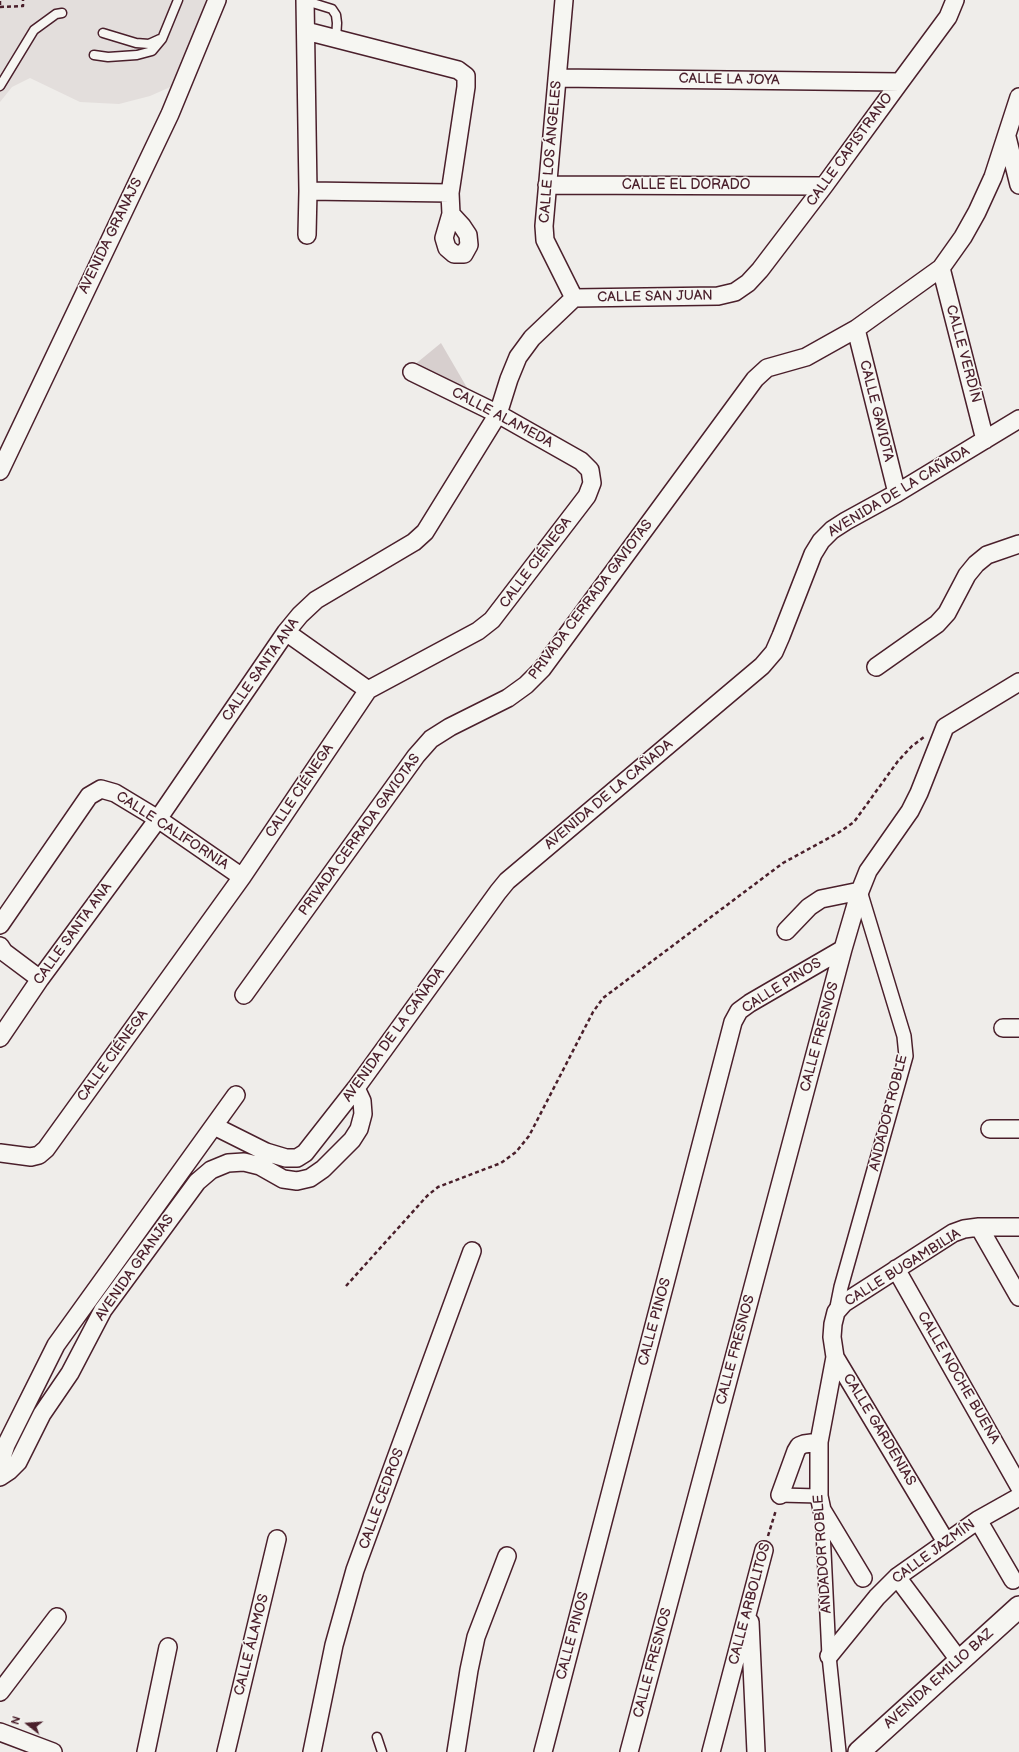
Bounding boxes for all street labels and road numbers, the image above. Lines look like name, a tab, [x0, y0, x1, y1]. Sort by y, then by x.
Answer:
street label: CALLE LA JOYA	[678, 71, 780, 89]
street label: CALLE LOS ÁNGELES	[536, 80, 566, 224]
street label: CALLE CAPISTRANO	[803, 90, 897, 210]
street label: AVENIDA GRANAJS	[76, 176, 146, 296]
street label: CALLE EL DORADO	[622, 177, 750, 193]
street label: CALLE SAN JUAN	[597, 288, 713, 306]
street label: CALLE VERDÍN	[942, 303, 984, 405]
street label: CALLE GAVIOTA	[855, 359, 897, 463]
street label: CALLE ALAMEDA	[448, 384, 556, 452]
street label: AVENIDA DE LA CAÑADA	[825, 443, 973, 541]
street label: CALLE CIÉNEGA	[496, 514, 576, 612]
street label: PRIVADA CERRADA GAVIOTAS	[525, 517, 657, 683]
street label: CALLE SANTA ANA	[219, 615, 303, 725]
street label: AVENIDA DE LA CAÑADA	[542, 737, 676, 853]
street label: CALLE CIÉNEGA	[262, 741, 338, 841]
street label: PRIVADA CERRADA GAVIOTAS	[296, 751, 424, 919]
street label: CALLE CALIFORNIA	[113, 788, 231, 874]
street label: CALLE SANTA ANA	[30, 880, 116, 988]
street label: CALLE PINOS	[739, 955, 825, 1017]
street label: AVENIDA DE LA CAÑADA	[340, 965, 448, 1105]
street label: CALLE FRESNOS	[797, 980, 843, 1094]
street label: CALLE CIÉNEGA	[74, 1007, 152, 1105]
street label: ANDADOR ROBLE	[866, 1053, 912, 1173]
street label: AVENIDA GRANJAS	[92, 1212, 178, 1324]
street label: CALLE BUGAMBILIA	[842, 1226, 964, 1310]
street label: CALLE PINOS	[635, 1276, 675, 1368]
street label: CALLE FRESNOS	[713, 1293, 759, 1407]
street label: CALLE NOCHE BUENA	[913, 1309, 1003, 1447]
street label: CALLE GARDENIAS	[839, 1371, 919, 1489]
street label: CALLE CEDROS	[356, 1446, 408, 1552]
street label: ANDADOR ROBLE	[810, 1494, 836, 1614]
street label: CALLE JAZMÍN	[889, 1516, 979, 1588]
street label: CALLE ARBOLITOS	[726, 1541, 774, 1667]
street label: CALLE PINOS	[553, 1590, 593, 1682]
street label: CALLE ÁLAMOS	[231, 1592, 273, 1698]
street label: CALLE FRESNOS	[630, 1606, 676, 1720]
street label: AVENIDA EMILIO BAZ	[881, 1625, 997, 1733]

